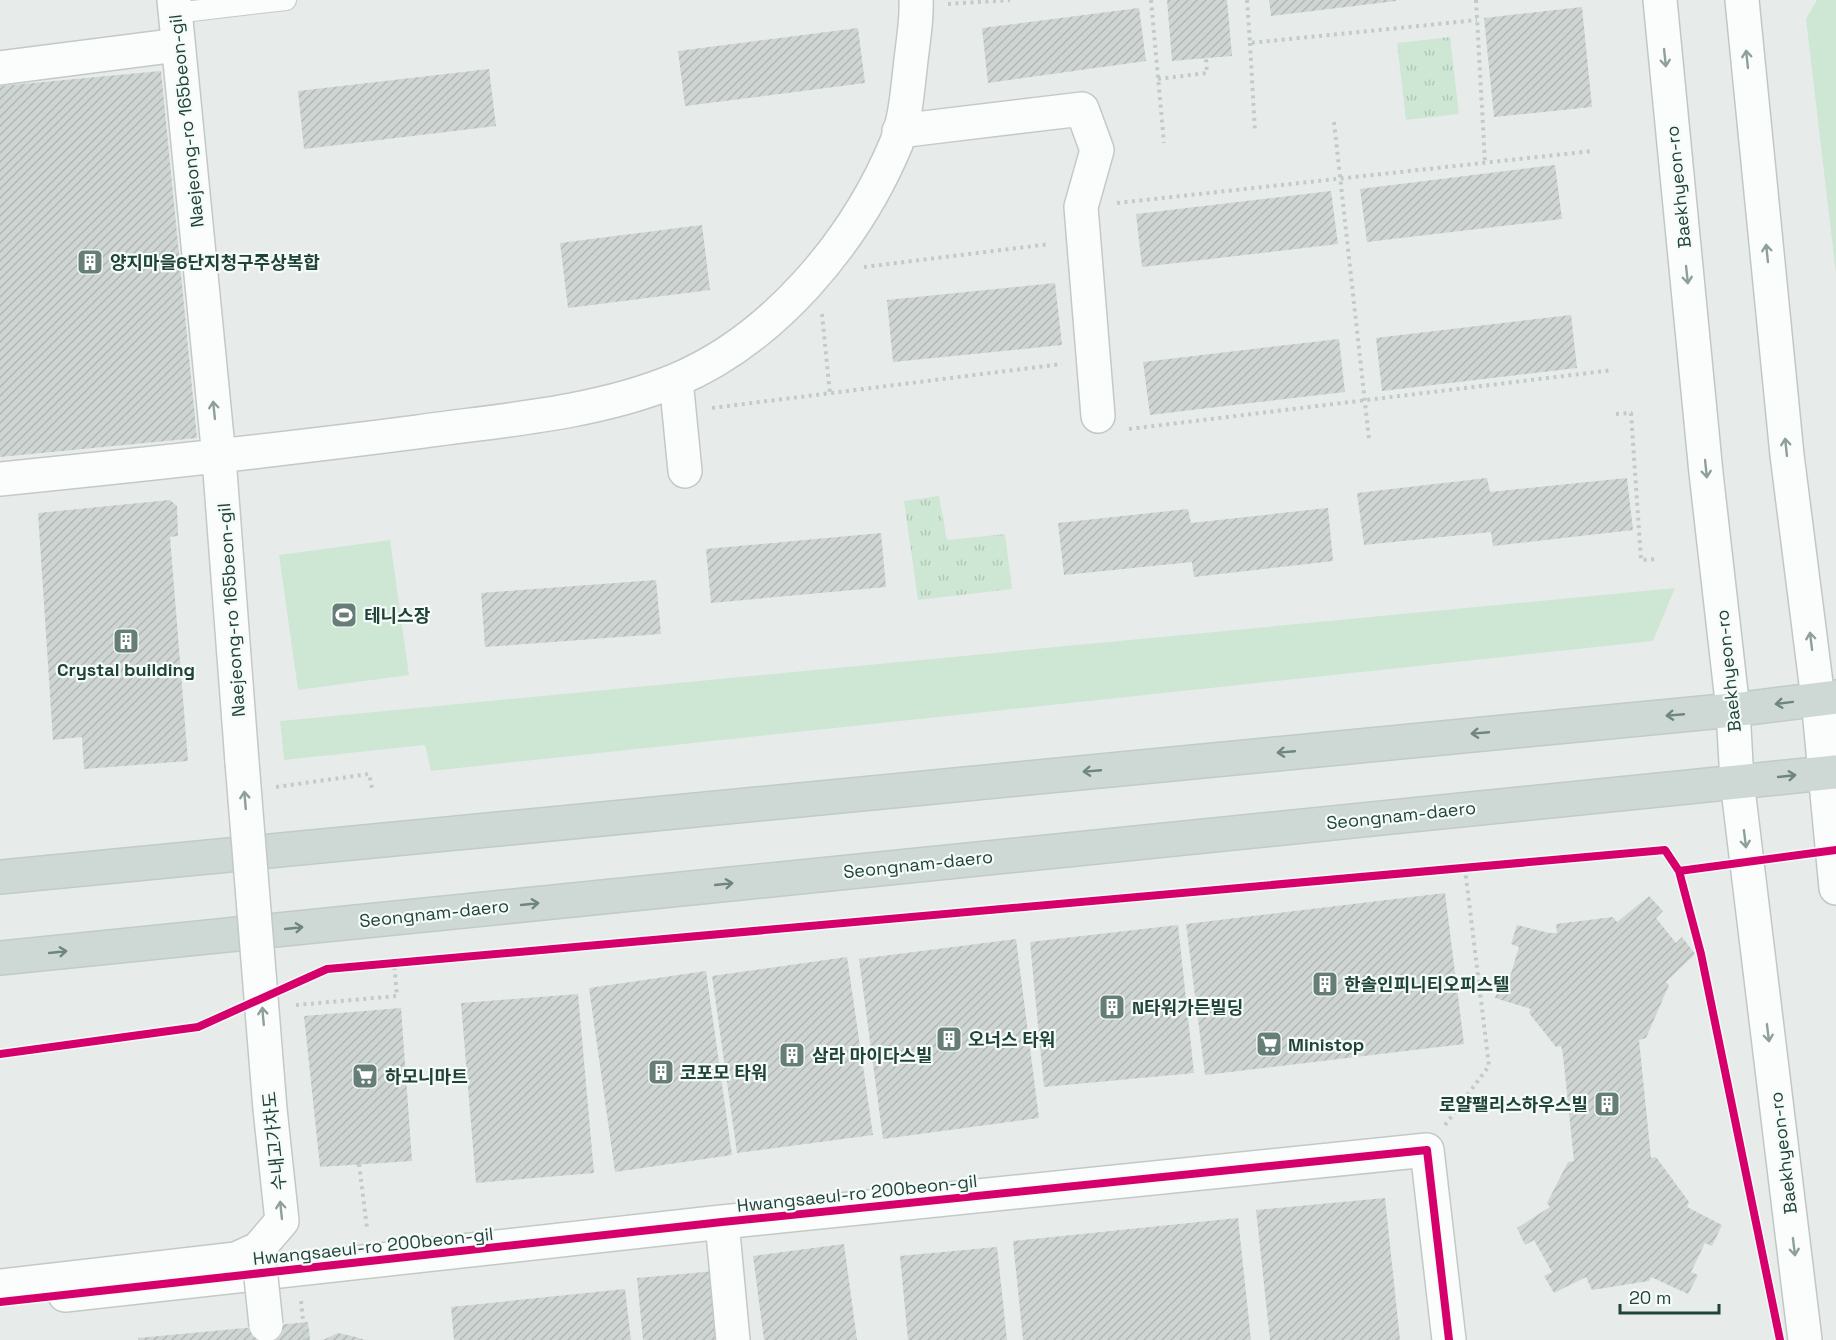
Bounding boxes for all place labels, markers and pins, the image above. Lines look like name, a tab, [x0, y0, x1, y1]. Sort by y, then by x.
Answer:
building icon: 양지마을6단지청구주상복합	[75, 247, 105, 277]
place label: 양지마을6단지청구주상복합	[110, 251, 320, 274]
sports icon: 테니스장	[329, 600, 359, 630]
place label: 테니스장	[364, 604, 431, 627]
building icon: Crystal building	[111, 626, 141, 656]
place label: Crystal building	[57, 658, 195, 681]
building icon: 한솔인피니티오피스텔	[1310, 969, 1340, 999]
place label: 한솔인피니티오피스텔	[1344, 973, 1510, 996]
building icon: N타워가든빌딩	[1097, 992, 1127, 1022]
place label: N타워가든빌딩	[1132, 996, 1243, 1019]
building icon: 오너스 타워	[934, 1024, 964, 1054]
place label: 오너스 타워	[968, 1028, 1055, 1051]
supermarket icon: Ministop	[1254, 1029, 1284, 1059]
place label: Ministop	[1288, 1033, 1364, 1056]
building icon: 삼라 마이다스빌	[777, 1040, 807, 1070]
place label: 삼라 마이다스빌	[812, 1044, 933, 1067]
building icon: 코포모 타워	[646, 1057, 676, 1087]
supermarket icon: 하모니마트	[350, 1061, 380, 1091]
place label: 코포모 타워	[680, 1061, 767, 1084]
place label: 하모니마트	[385, 1065, 468, 1088]
building icon: 로얄팰리스하우스빌	[1592, 1089, 1622, 1119]
place label: 로얄팰리스하우스빌	[1439, 1093, 1588, 1116]

